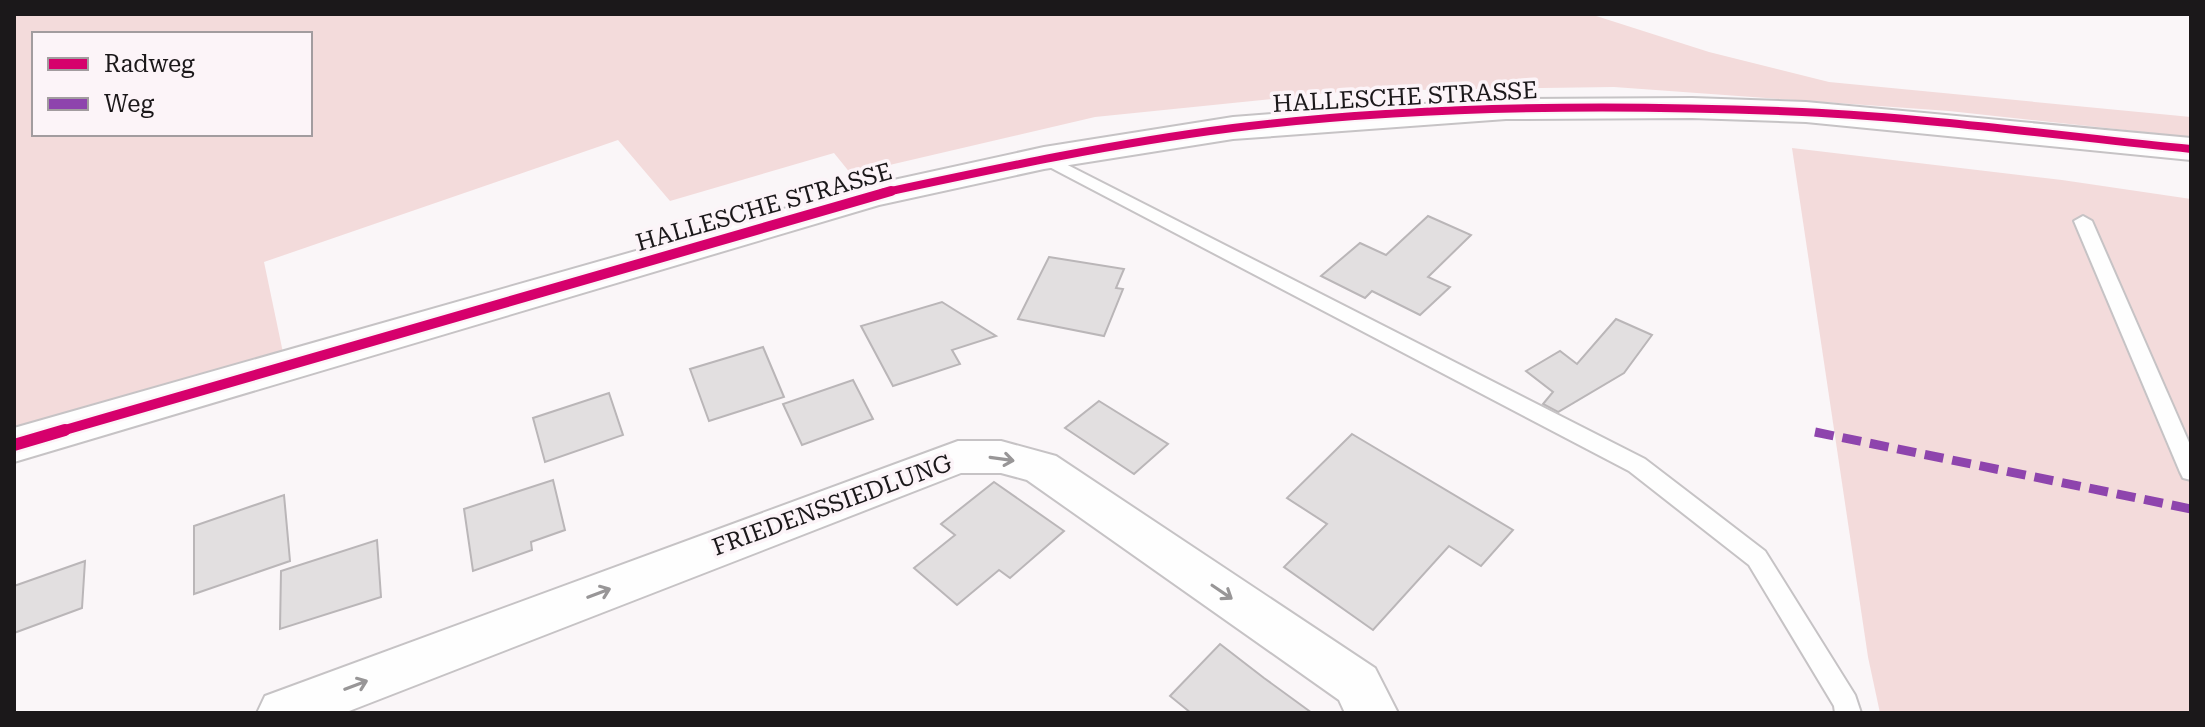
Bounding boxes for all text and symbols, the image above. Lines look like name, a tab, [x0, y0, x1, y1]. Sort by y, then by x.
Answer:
legend	[32, 32, 312, 136]
text: Radweg	[104, 50, 195, 78]
street label: HALLESCHE STRASSE	[1272, 76, 1538, 118]
text: Weg	[104, 90, 154, 118]
street label: HALLESCHE STRASSE	[633, 157, 895, 257]
street label: FRIEDENSSIEDLUNG	[708, 448, 956, 561]
one-way arrow	[989, 452, 1014, 467]
one-way arrow	[1211, 583, 1233, 600]
one-way arrow	[586, 585, 611, 599]
one-way arrow	[343, 677, 368, 691]

